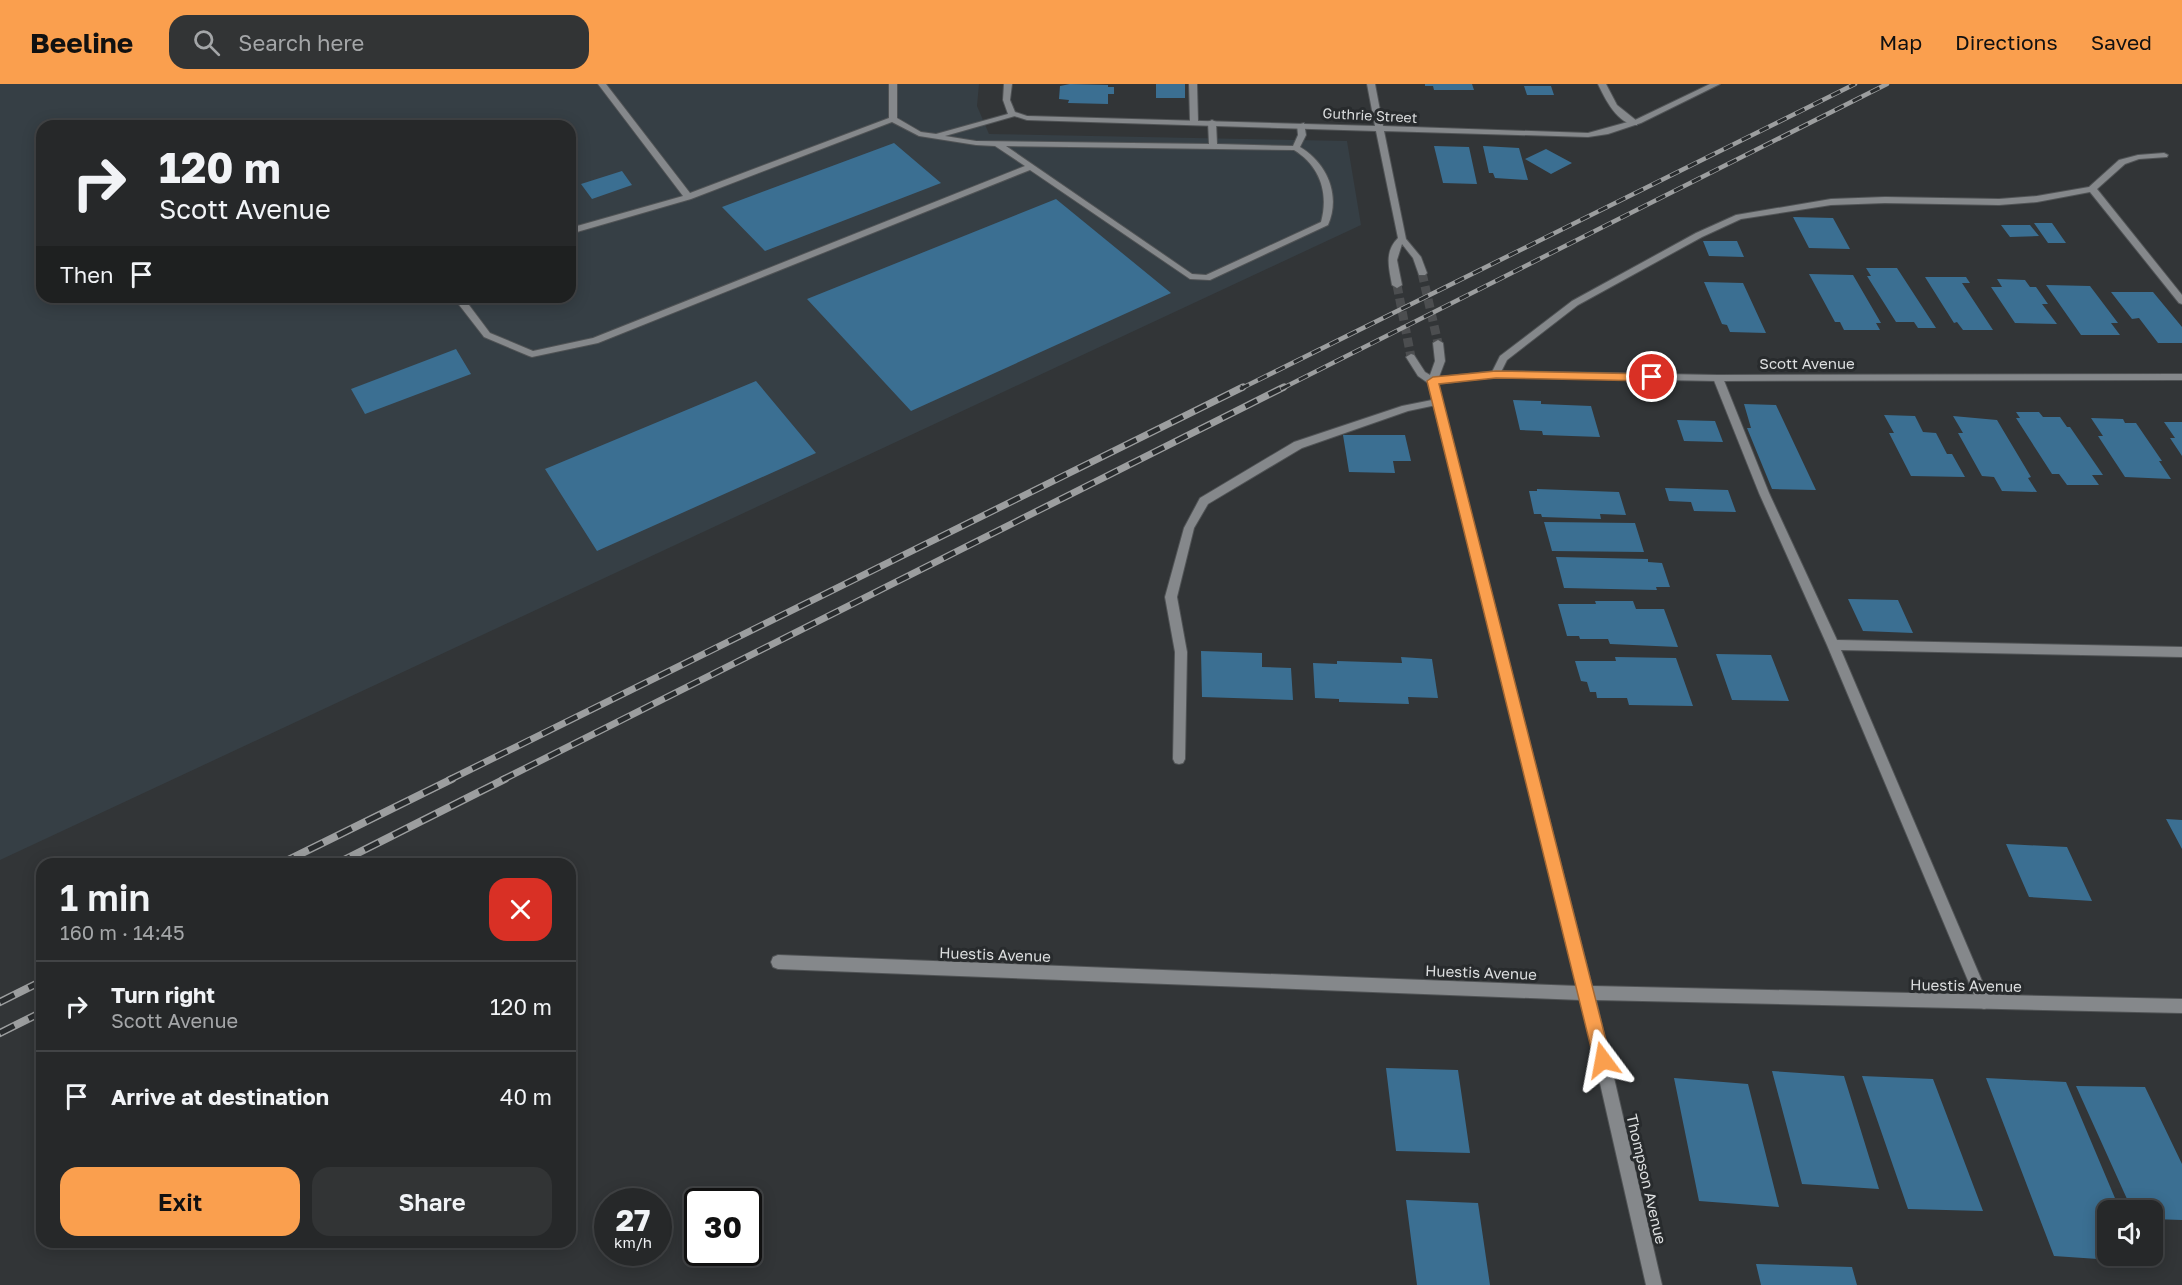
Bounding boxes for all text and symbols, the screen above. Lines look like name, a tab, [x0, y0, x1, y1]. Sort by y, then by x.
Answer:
search box	[169, 15, 589, 69]
text: Beeline	[30, 26, 133, 59]
icon: search	[190, 26, 223, 59]
text: Search here	[238, 29, 364, 56]
text: Map	[1879, 29, 1922, 55]
text: Directions	[1955, 29, 2058, 55]
text: Saved	[2091, 29, 2152, 55]
street label: Guthrie Street	[1322, 104, 1418, 126]
text: 120 m	[159, 142, 281, 192]
icon: right	[60, 144, 138, 222]
text: Scott Avenue	[159, 193, 331, 225]
icon: arrive	[125, 258, 158, 291]
text: Then	[60, 261, 113, 288]
pin	[1626, 351, 1677, 402]
street label: Scott Avenue	[1759, 354, 1855, 372]
icon: arrive	[1635, 360, 1668, 393]
text: 1 min	[60, 876, 150, 919]
button: close	[489, 878, 552, 941]
text: 160 m · 14:45	[60, 920, 185, 944]
street label: Huestis Avenue	[939, 943, 1051, 965]
street label: Huestis Avenue	[1425, 961, 1537, 983]
street label: Huestis Avenue	[1910, 975, 2022, 995]
text: Turn right	[111, 981, 215, 1008]
icon: right	[60, 990, 93, 1023]
text: 120 m	[490, 993, 552, 1020]
text: Scott Avenue	[111, 1008, 238, 1032]
position arrow	[1571, 1028, 1635, 1092]
icon: arrive	[60, 1080, 93, 1113]
text: Arrive at destination	[111, 1083, 329, 1110]
text: 40 m	[500, 1083, 552, 1110]
street label: Thompson Avenue	[1623, 1112, 1671, 1246]
button: Exit	[60, 1167, 300, 1236]
button: Share	[312, 1167, 552, 1236]
speed limit sign: 30	[684, 1188, 762, 1266]
map controls	[2097, 1200, 2163, 1266]
button: sound	[2097, 1200, 2163, 1266]
text: 27	[616, 1202, 650, 1238]
text: km/h	[614, 1233, 652, 1251]

